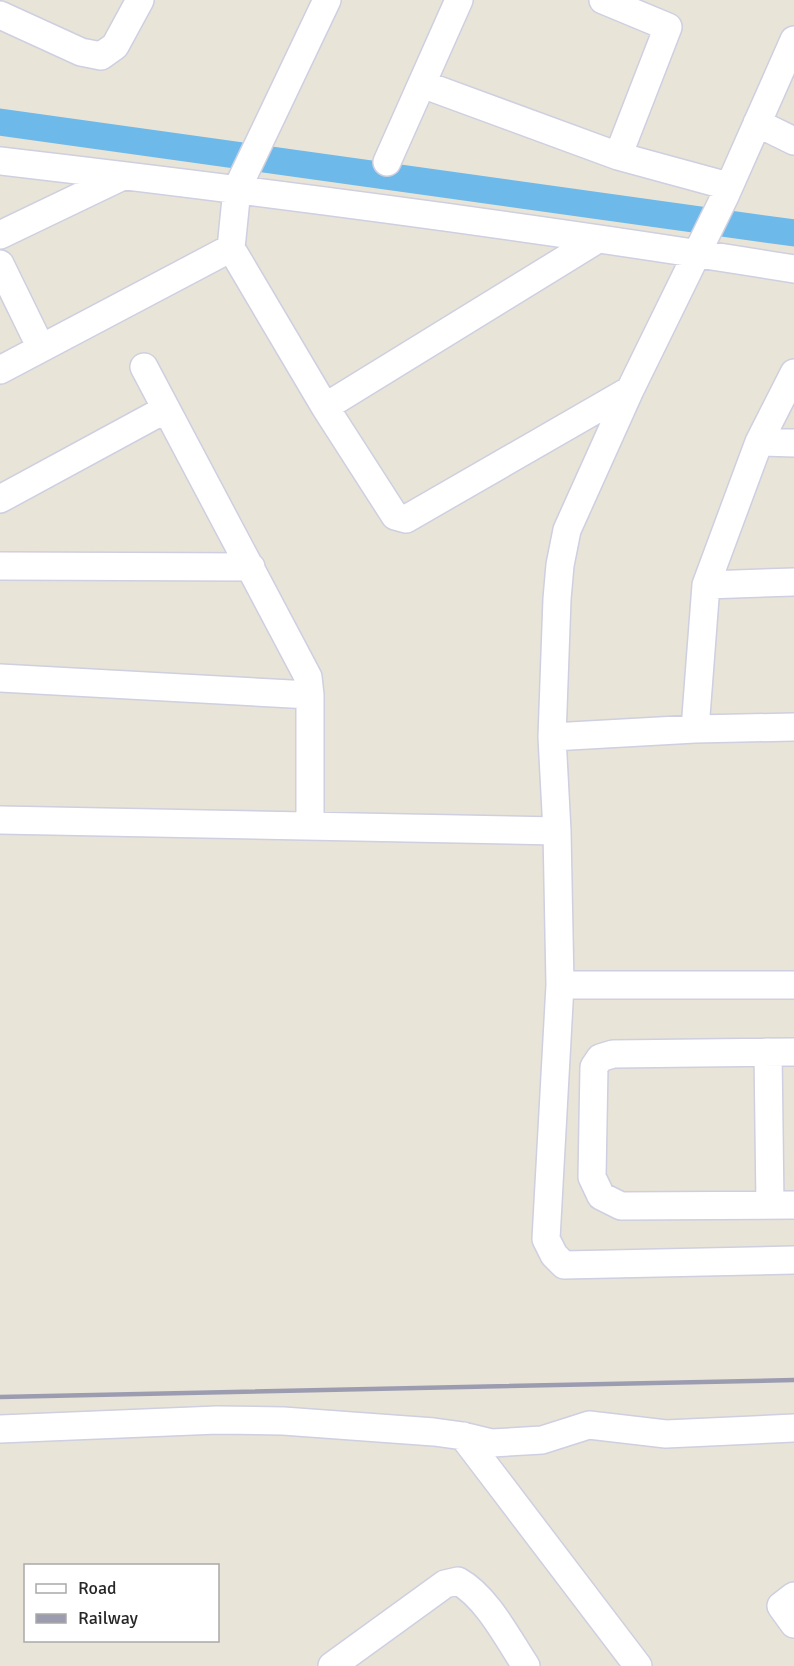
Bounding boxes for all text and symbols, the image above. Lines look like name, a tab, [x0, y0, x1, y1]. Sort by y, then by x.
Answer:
legend	[24, 1564, 219, 1642]
text: Road	[78, 1577, 117, 1599]
text: Railway	[78, 1607, 139, 1629]

